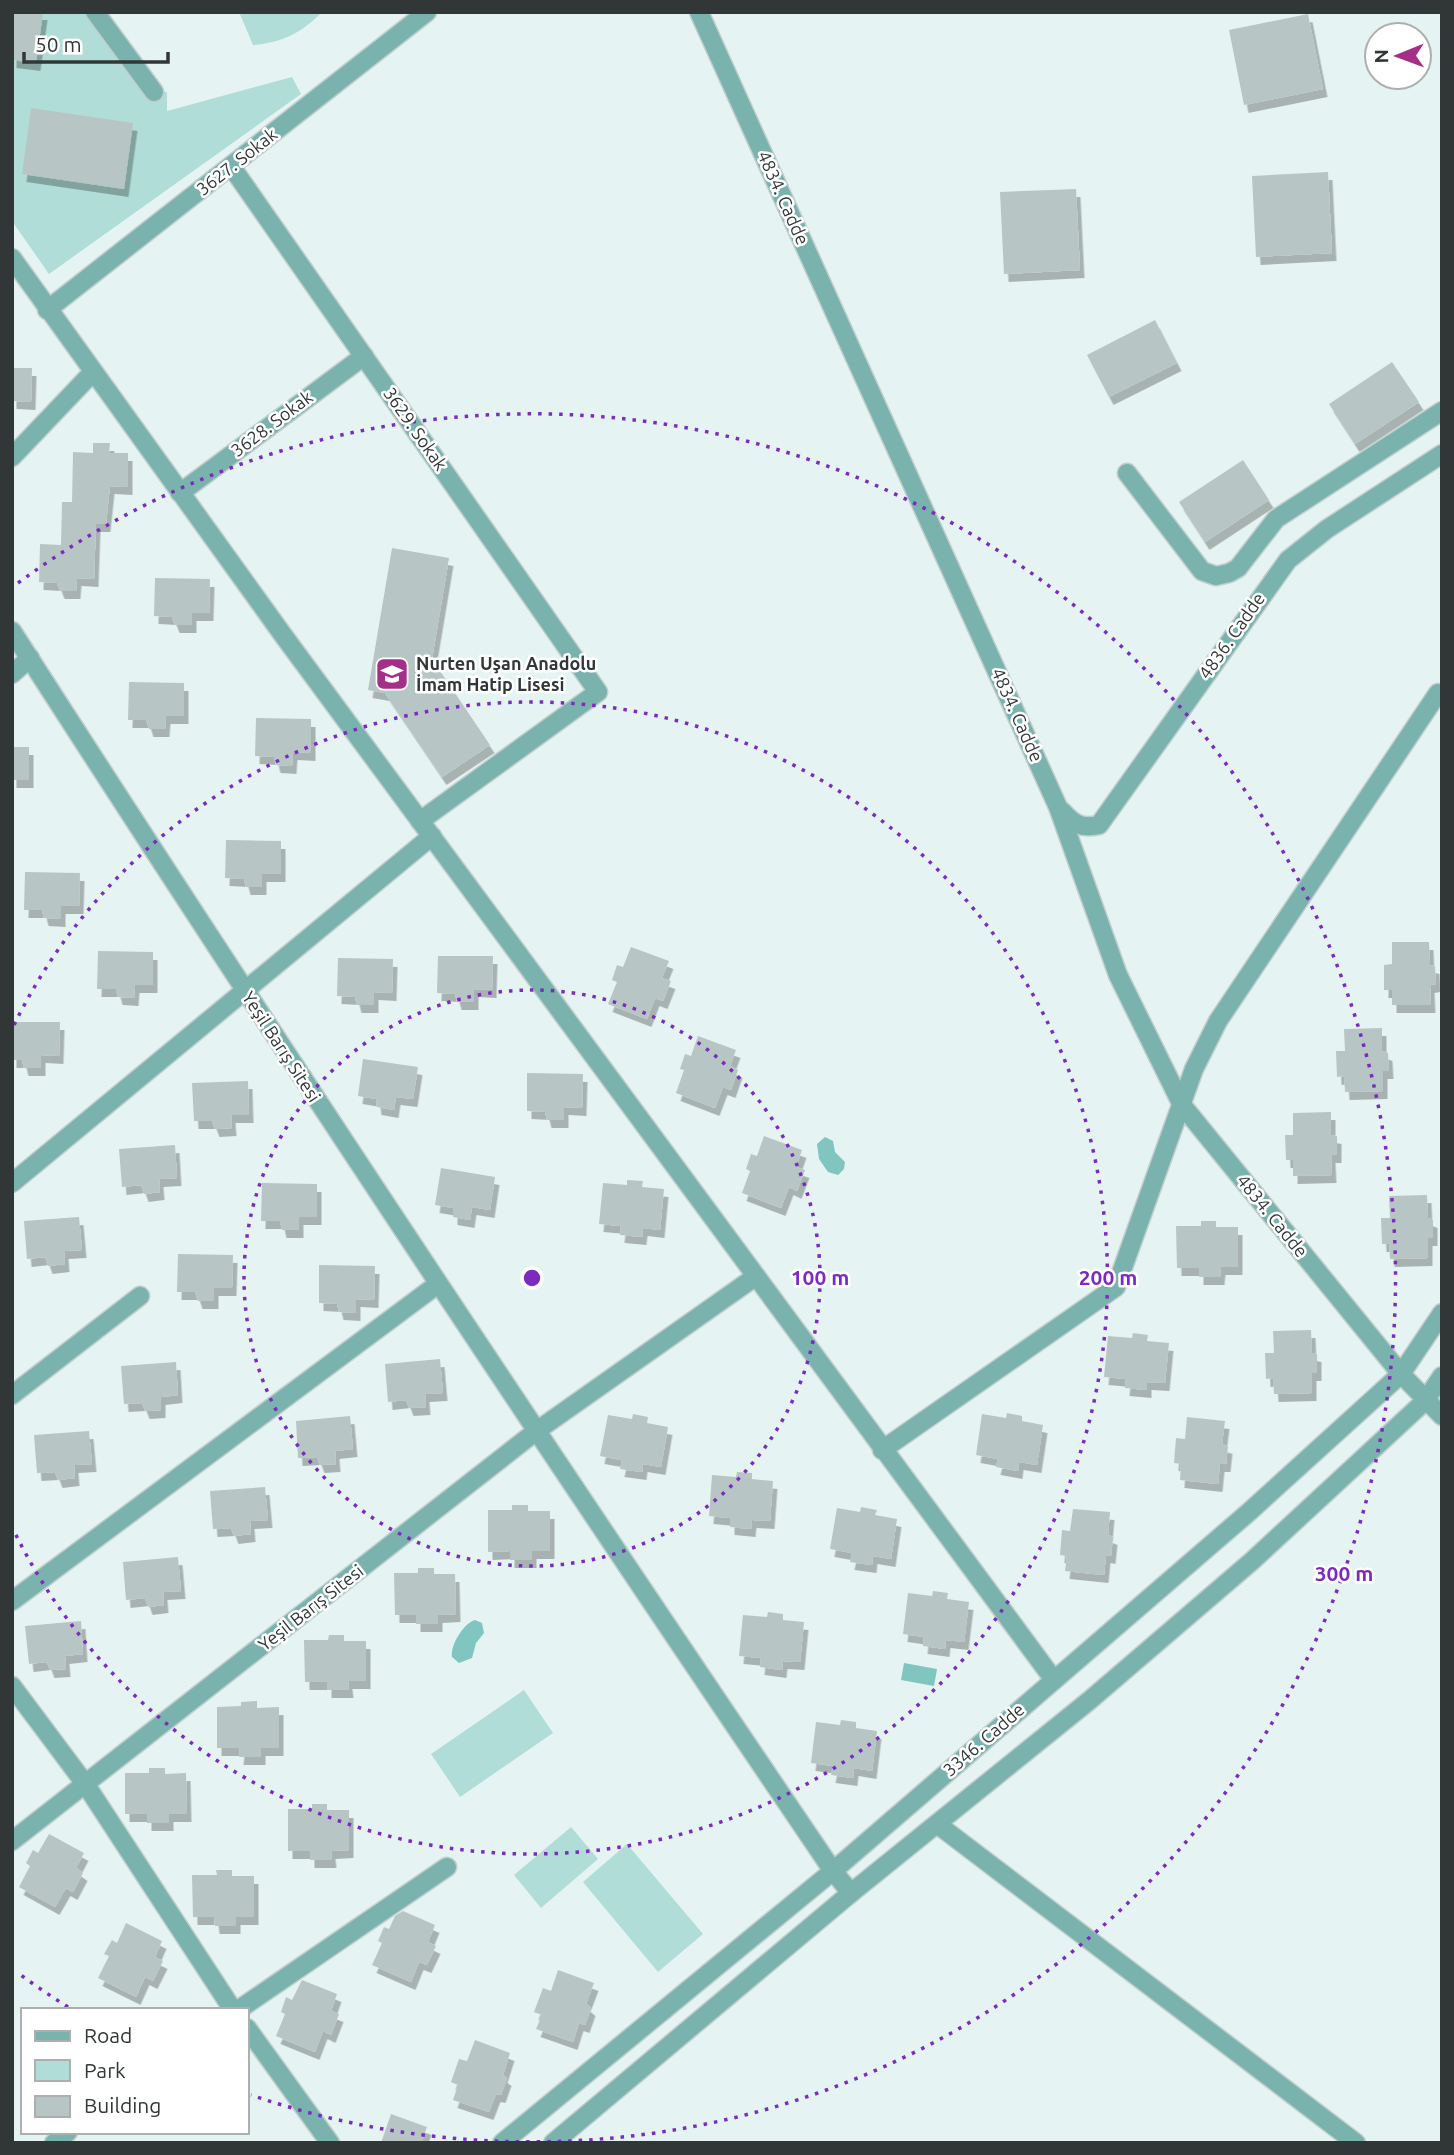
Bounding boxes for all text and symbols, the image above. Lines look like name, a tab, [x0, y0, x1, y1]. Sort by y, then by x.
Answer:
scale bar	[24, 21, 168, 65]
north arrow	[1363, 21, 1433, 91]
text: 50 m	[35, 32, 82, 56]
text: N	[1370, 49, 1392, 64]
street label: 3627. Sokak	[192, 124, 281, 199]
street label: 4834. Cadde	[754, 148, 813, 248]
street label: 3629. Sokak	[380, 383, 452, 474]
street label: 3628. Sokak	[227, 386, 316, 460]
street label: 4836. Cadde	[1194, 589, 1268, 682]
place label: Nurten Uşan Anadolu İmam Hatip Lisesi	[416, 653, 596, 694]
school or university icon: Nurten Uşan Anadolu İmam Hatip Lisesi	[373, 655, 411, 693]
street label: 4834. Cadde	[988, 665, 1047, 765]
street label: Yeşil Barış Sitesi	[239, 988, 325, 1105]
street label: 4834. Cadde	[1233, 1170, 1312, 1261]
text: 100 m	[791, 1265, 849, 1289]
text: 200 m	[1079, 1265, 1137, 1289]
centre of rings	[520, 1266, 544, 1290]
street label: Yeşil Barış Sitesi	[254, 1560, 367, 1654]
text: 300 m	[1315, 1561, 1373, 1585]
street label: 3346. Cadde	[939, 1699, 1028, 1780]
legend	[21, 2008, 248, 2134]
text: Road	[84, 2023, 132, 2047]
text: Park	[84, 2058, 126, 2082]
text: Building	[84, 2093, 161, 2117]

